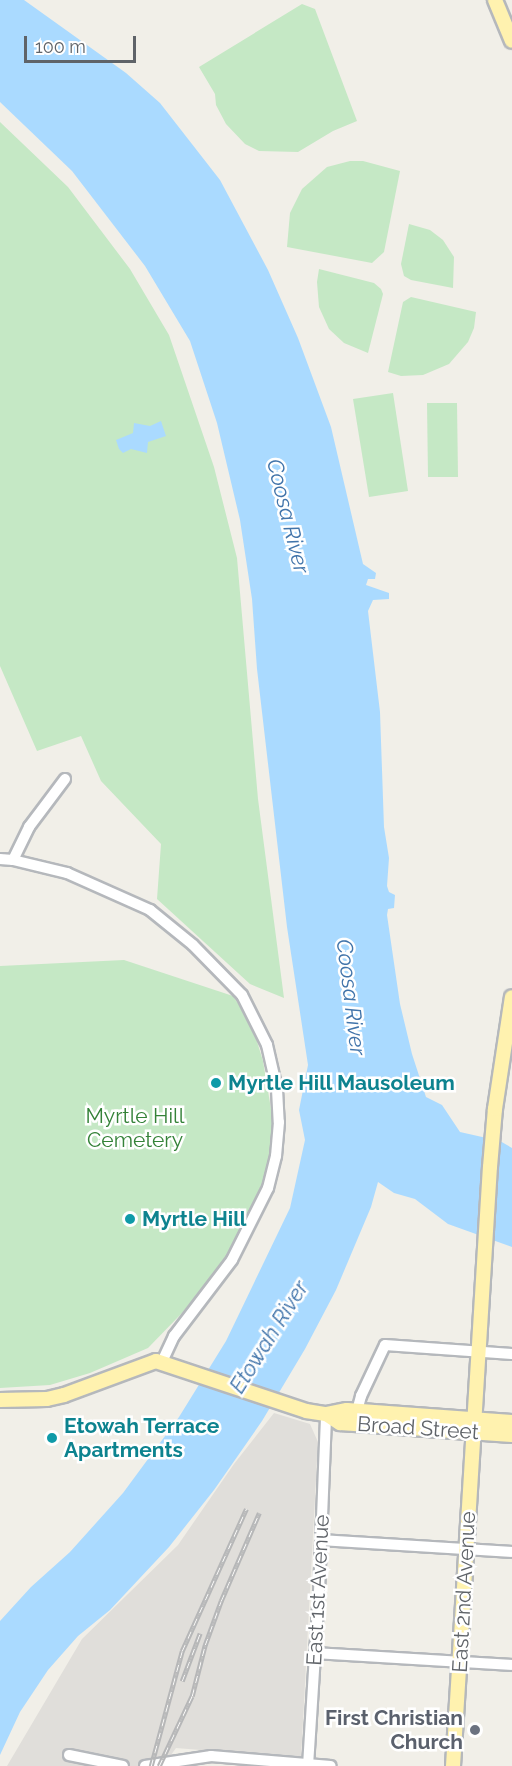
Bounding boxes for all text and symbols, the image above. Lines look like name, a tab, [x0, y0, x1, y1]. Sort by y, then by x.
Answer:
scale bar	[27, 24, 140, 62]
text: 100 m	[35, 36, 86, 57]
water label: Coosa River	[261, 456, 315, 576]
water label: Coosa River	[331, 937, 371, 1057]
place label: Myrtle Hill Mausoleum	[228, 1070, 455, 1096]
marker: Myrtle Hill Mausoleum	[209, 1076, 223, 1090]
park label: Myrtle Hill Cemetery	[85, 1103, 185, 1153]
place label: Myrtle Hill	[142, 1206, 246, 1232]
marker: Myrtle Hill	[123, 1212, 137, 1226]
water label: Etowah River	[224, 1276, 314, 1398]
street label: Broad Street	[356, 1411, 480, 1445]
place label: Etowah Terrace Apartments	[64, 1413, 220, 1463]
marker: Etowah Terrace Apartments	[45, 1431, 59, 1445]
street label: East 2nd Avenue	[447, 1510, 481, 1674]
street label: East 1st Avenue	[301, 1513, 335, 1667]
place label: First Christian Church	[325, 1705, 463, 1755]
marker: First Christian Church	[468, 1723, 482, 1737]

